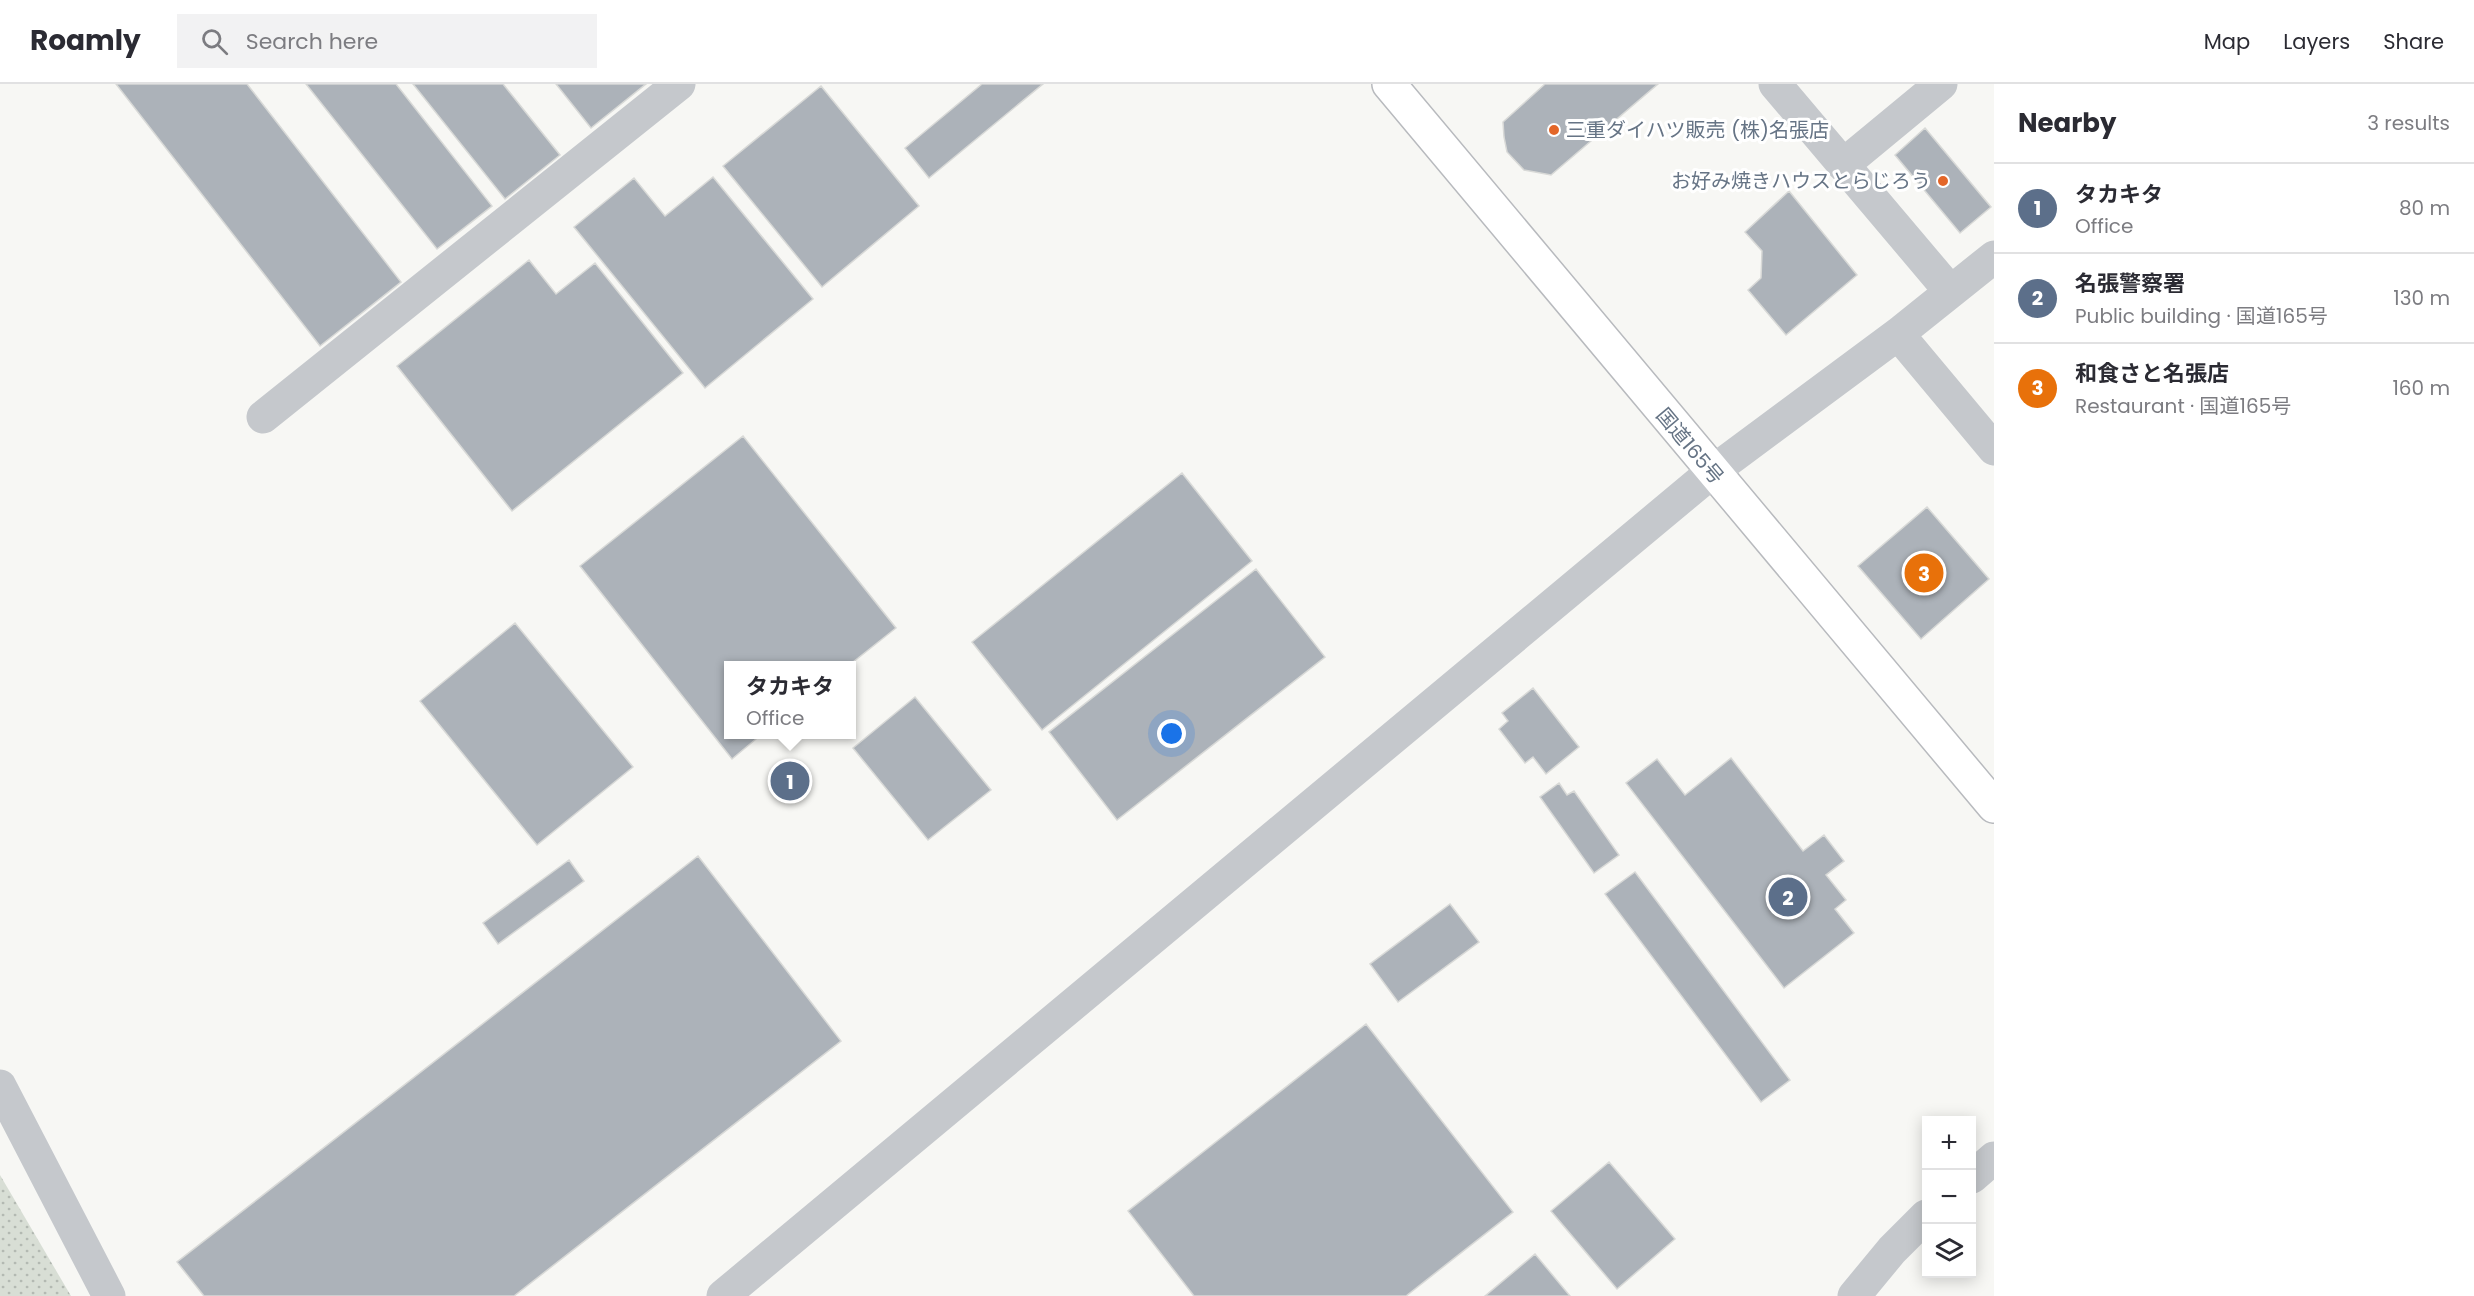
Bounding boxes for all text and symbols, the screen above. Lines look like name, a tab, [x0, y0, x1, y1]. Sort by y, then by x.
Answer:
search box	[177, 14, 597, 68]
text: Roamly	[30, 21, 141, 60]
icon: search	[198, 25, 231, 58]
text: Search here	[246, 26, 378, 57]
text: Map	[2204, 27, 2250, 56]
text: Layers	[2283, 27, 2350, 56]
text: Share	[2383, 27, 2444, 56]
text: Nearby	[2018, 105, 2116, 141]
text: 3 results	[2367, 109, 2450, 137]
place label: 三重ダイハツ販売 (株)名張店	[1566, 116, 1829, 144]
marker: 三重ダイハツ販売 (株)名張店	[1547, 123, 1561, 137]
place label: お好み焼きハウスとらじろう	[1671, 167, 1931, 195]
marker: お好み焼きハウスとらじろう	[1936, 174, 1950, 188]
text: タカキタ	[2075, 179, 2163, 210]
text: 1	[2034, 194, 2041, 222]
text: 80 m	[2399, 194, 2450, 222]
text: Office	[2075, 212, 2133, 240]
text: 名張警察署	[2075, 268, 2185, 299]
text: 2	[2032, 284, 2043, 312]
text: 130 m	[2393, 284, 2450, 312]
text: Public building · 国道165号	[2075, 302, 2328, 330]
text: 和食さと名張店	[2075, 358, 2229, 389]
text: 3	[2031, 374, 2044, 402]
text: 160 m	[2392, 374, 2450, 402]
text: Restaurant · 国道165号	[2075, 392, 2291, 420]
street label: 国道165号	[1650, 402, 1730, 490]
pin: 3	[1904, 550, 1944, 596]
popup	[724, 661, 856, 739]
text: タカキタ	[746, 671, 834, 702]
text: Office	[746, 704, 804, 732]
your location	[1157, 719, 1186, 748]
pin: 1	[770, 758, 810, 804]
pin: 2	[1768, 874, 1808, 920]
map controls	[1922, 1116, 1976, 1278]
button: +	[1922, 1116, 1976, 1170]
button: −	[1922, 1170, 1976, 1224]
button: layers	[1922, 1224, 1976, 1278]

